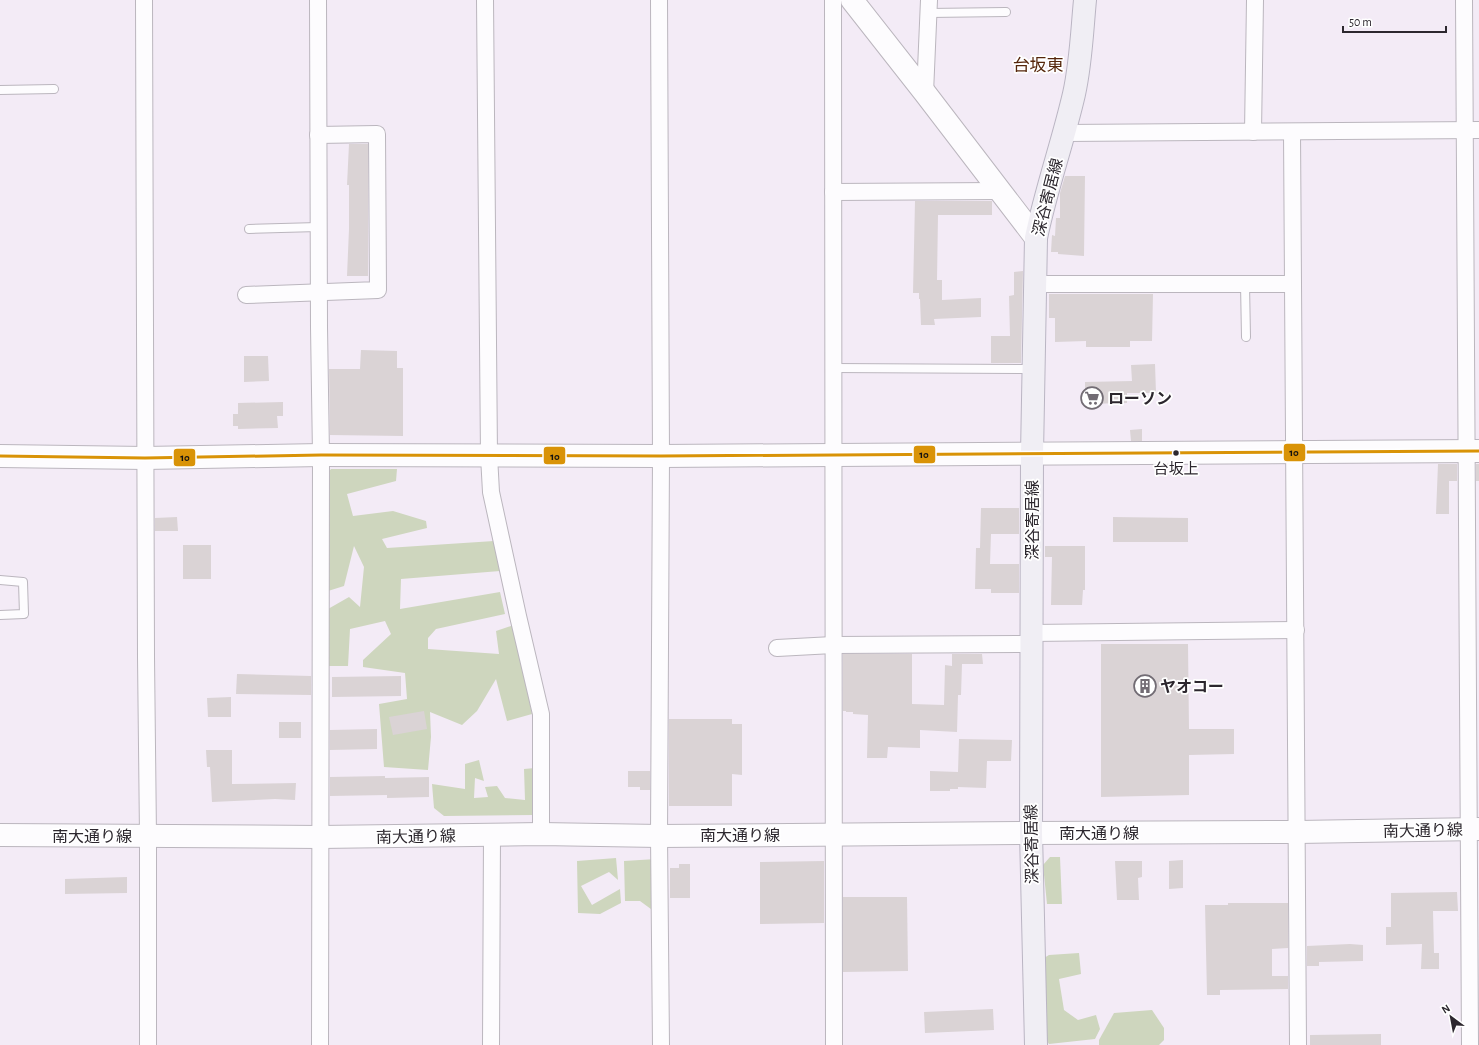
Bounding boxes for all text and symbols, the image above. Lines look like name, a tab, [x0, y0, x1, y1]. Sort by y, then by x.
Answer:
scale bar	[1343, 8, 1446, 34]
text: 50 m	[1349, 16, 1372, 28]
district label: 台坂東	[1013, 56, 1064, 74]
street label: 深谷寄居線	[1030, 156, 1065, 238]
supermarket icon: ローソン	[1079, 385, 1105, 411]
place label: ローソン	[1108, 391, 1172, 407]
line badge: 10	[1283, 443, 1306, 462]
line badge: 10	[913, 445, 936, 464]
line badge: 10	[543, 446, 566, 465]
text: 10	[1289, 447, 1299, 458]
line badge: 10	[173, 448, 196, 467]
marker: 台坂上	[1171, 448, 1181, 458]
text: 10	[919, 449, 929, 460]
text: 10	[550, 451, 560, 462]
text: 10	[180, 452, 190, 463]
place label: 台坂上	[1153, 461, 1199, 477]
street label: 深谷寄居線	[1024, 480, 1041, 560]
building icon: ヤオコー	[1132, 673, 1158, 699]
place label: ヤオコー	[1160, 678, 1224, 695]
street label: 深谷寄居線	[1022, 804, 1041, 884]
street label: 南大通り線	[1383, 821, 1463, 840]
street label: 南大通り線	[1059, 825, 1139, 842]
street label: 南大通り線	[376, 827, 456, 846]
street label: 南大通り線	[700, 827, 780, 844]
street label: 南大通り線	[52, 828, 132, 845]
north arrow	[1431, 997, 1471, 1037]
text: N	[1440, 1002, 1452, 1016]

